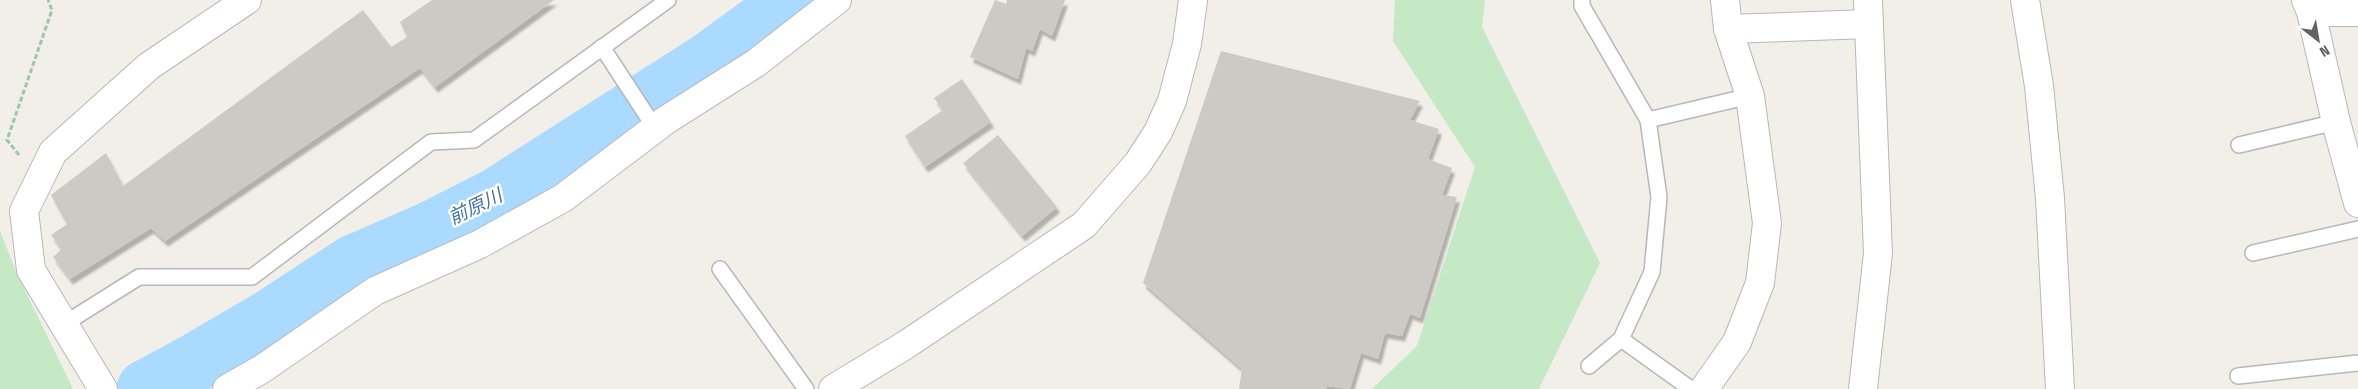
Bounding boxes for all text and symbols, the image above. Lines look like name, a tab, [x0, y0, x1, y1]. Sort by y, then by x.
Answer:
north arrow	[2293, 15, 2343, 65]
text: N	[2316, 41, 2332, 60]
water label: 前原川	[445, 183, 508, 229]

